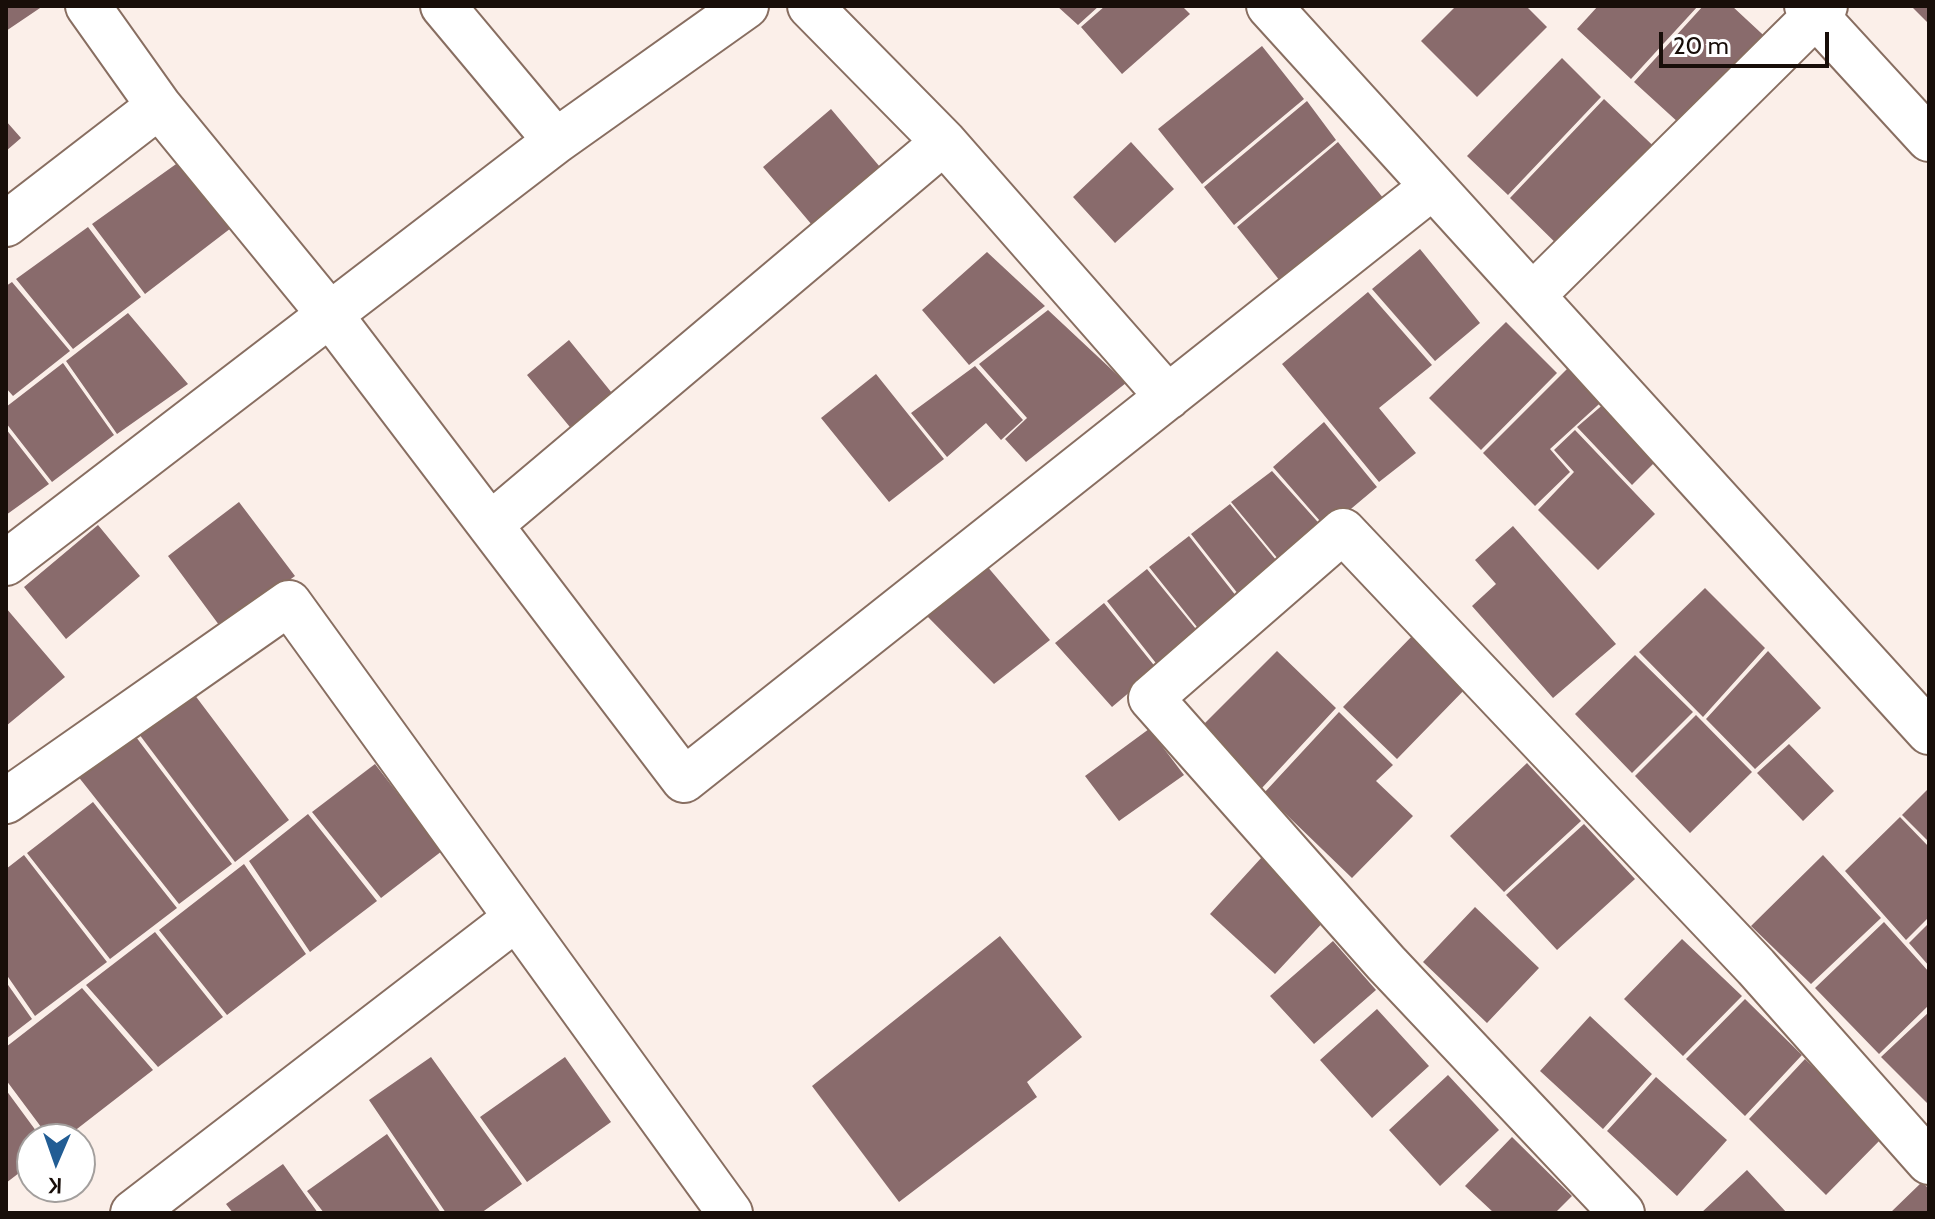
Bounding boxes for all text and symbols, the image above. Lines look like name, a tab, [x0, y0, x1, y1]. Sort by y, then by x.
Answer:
scale bar	[1663, 16, 1833, 66]
text: 20 m	[1673, 31, 1729, 60]
north arrow	[16, 1123, 96, 1203]
text: K	[48, 1172, 63, 1199]

